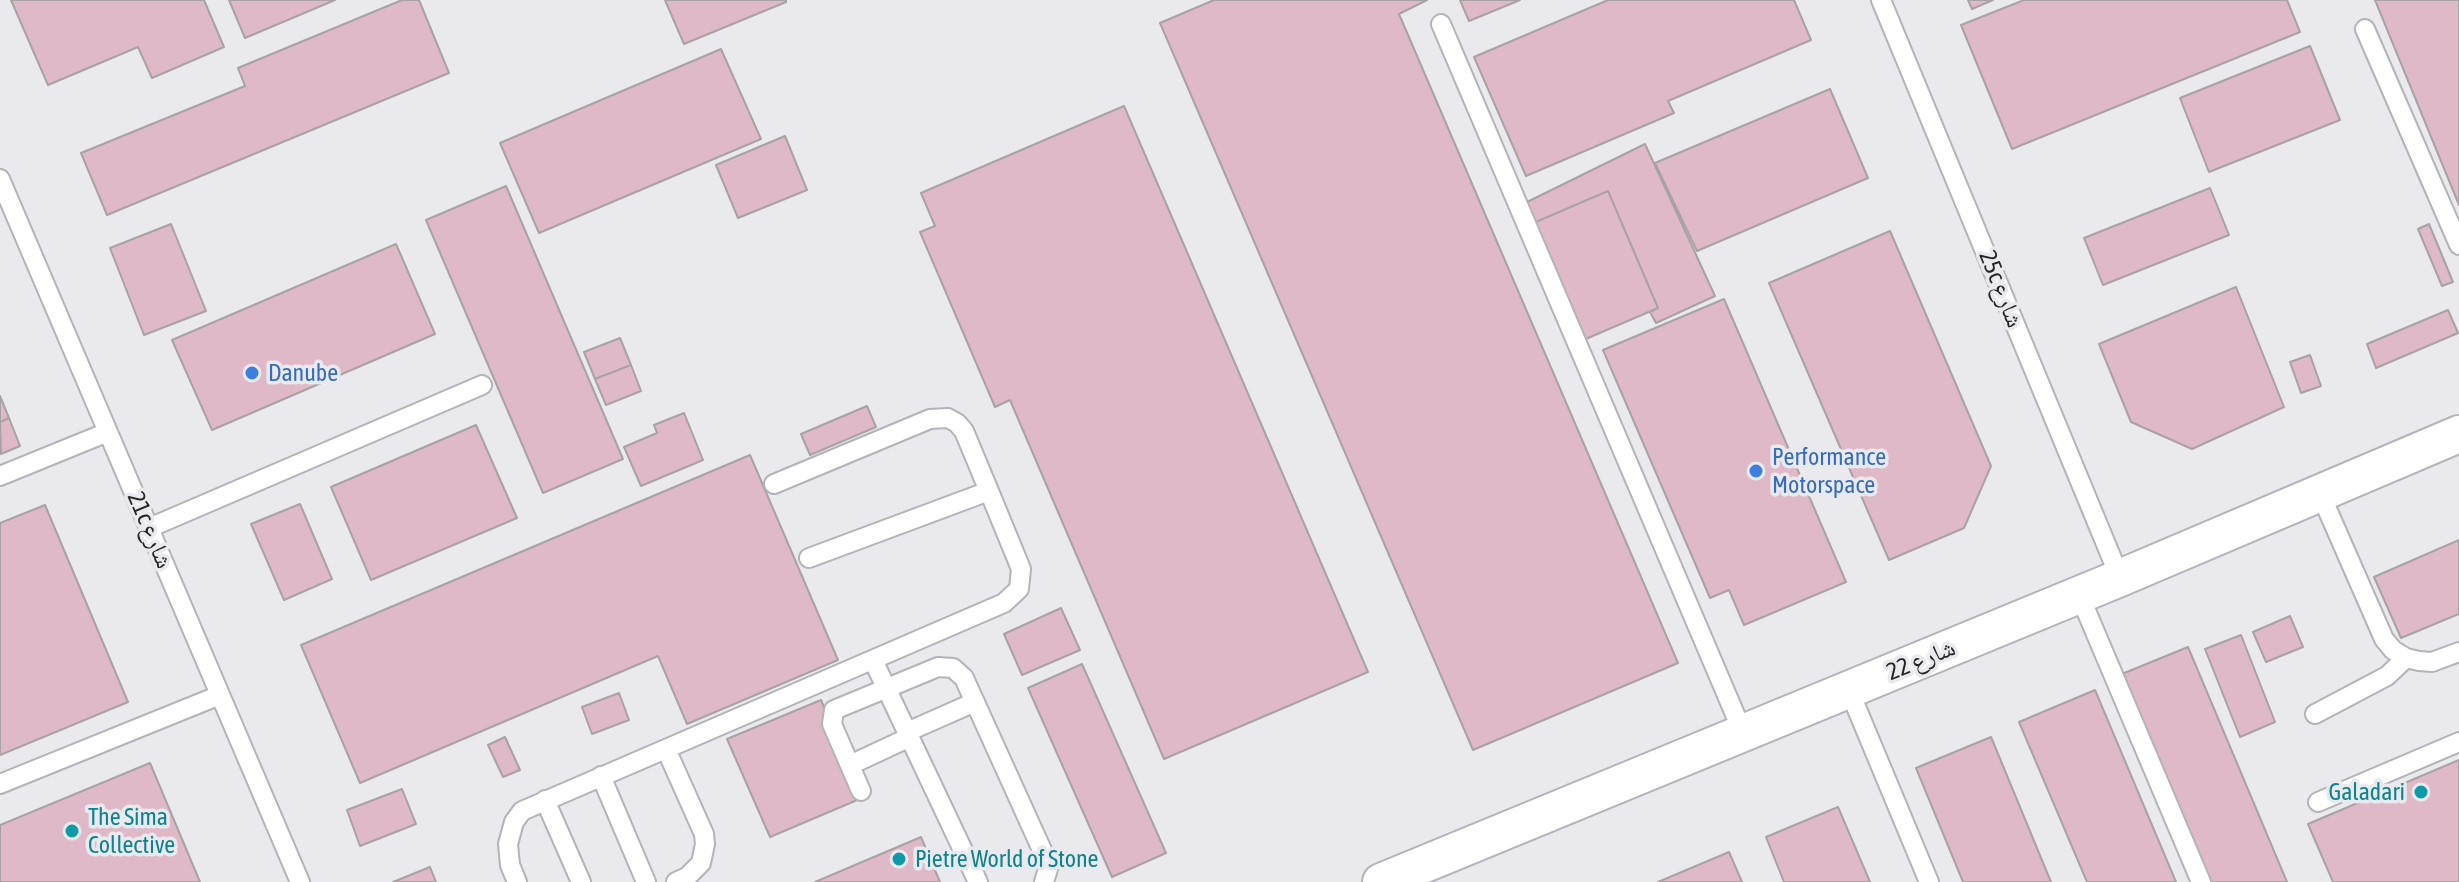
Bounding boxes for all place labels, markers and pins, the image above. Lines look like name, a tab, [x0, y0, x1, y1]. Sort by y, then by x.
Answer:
place label: Danube	[268, 359, 338, 387]
marker: Danube	[243, 364, 261, 382]
place label: Performance Motorspace	[1772, 443, 1886, 499]
marker: Performance Motorspace	[1747, 462, 1765, 480]
place label: Galadari	[2328, 778, 2405, 806]
marker: Galadari	[2412, 783, 2430, 801]
place label: The Sima Collective	[88, 803, 175, 859]
marker: The Sima Collective	[63, 822, 81, 840]
place label: Pietre World of Stone	[915, 845, 1098, 873]
marker: Pietre World of Stone	[890, 850, 908, 868]

